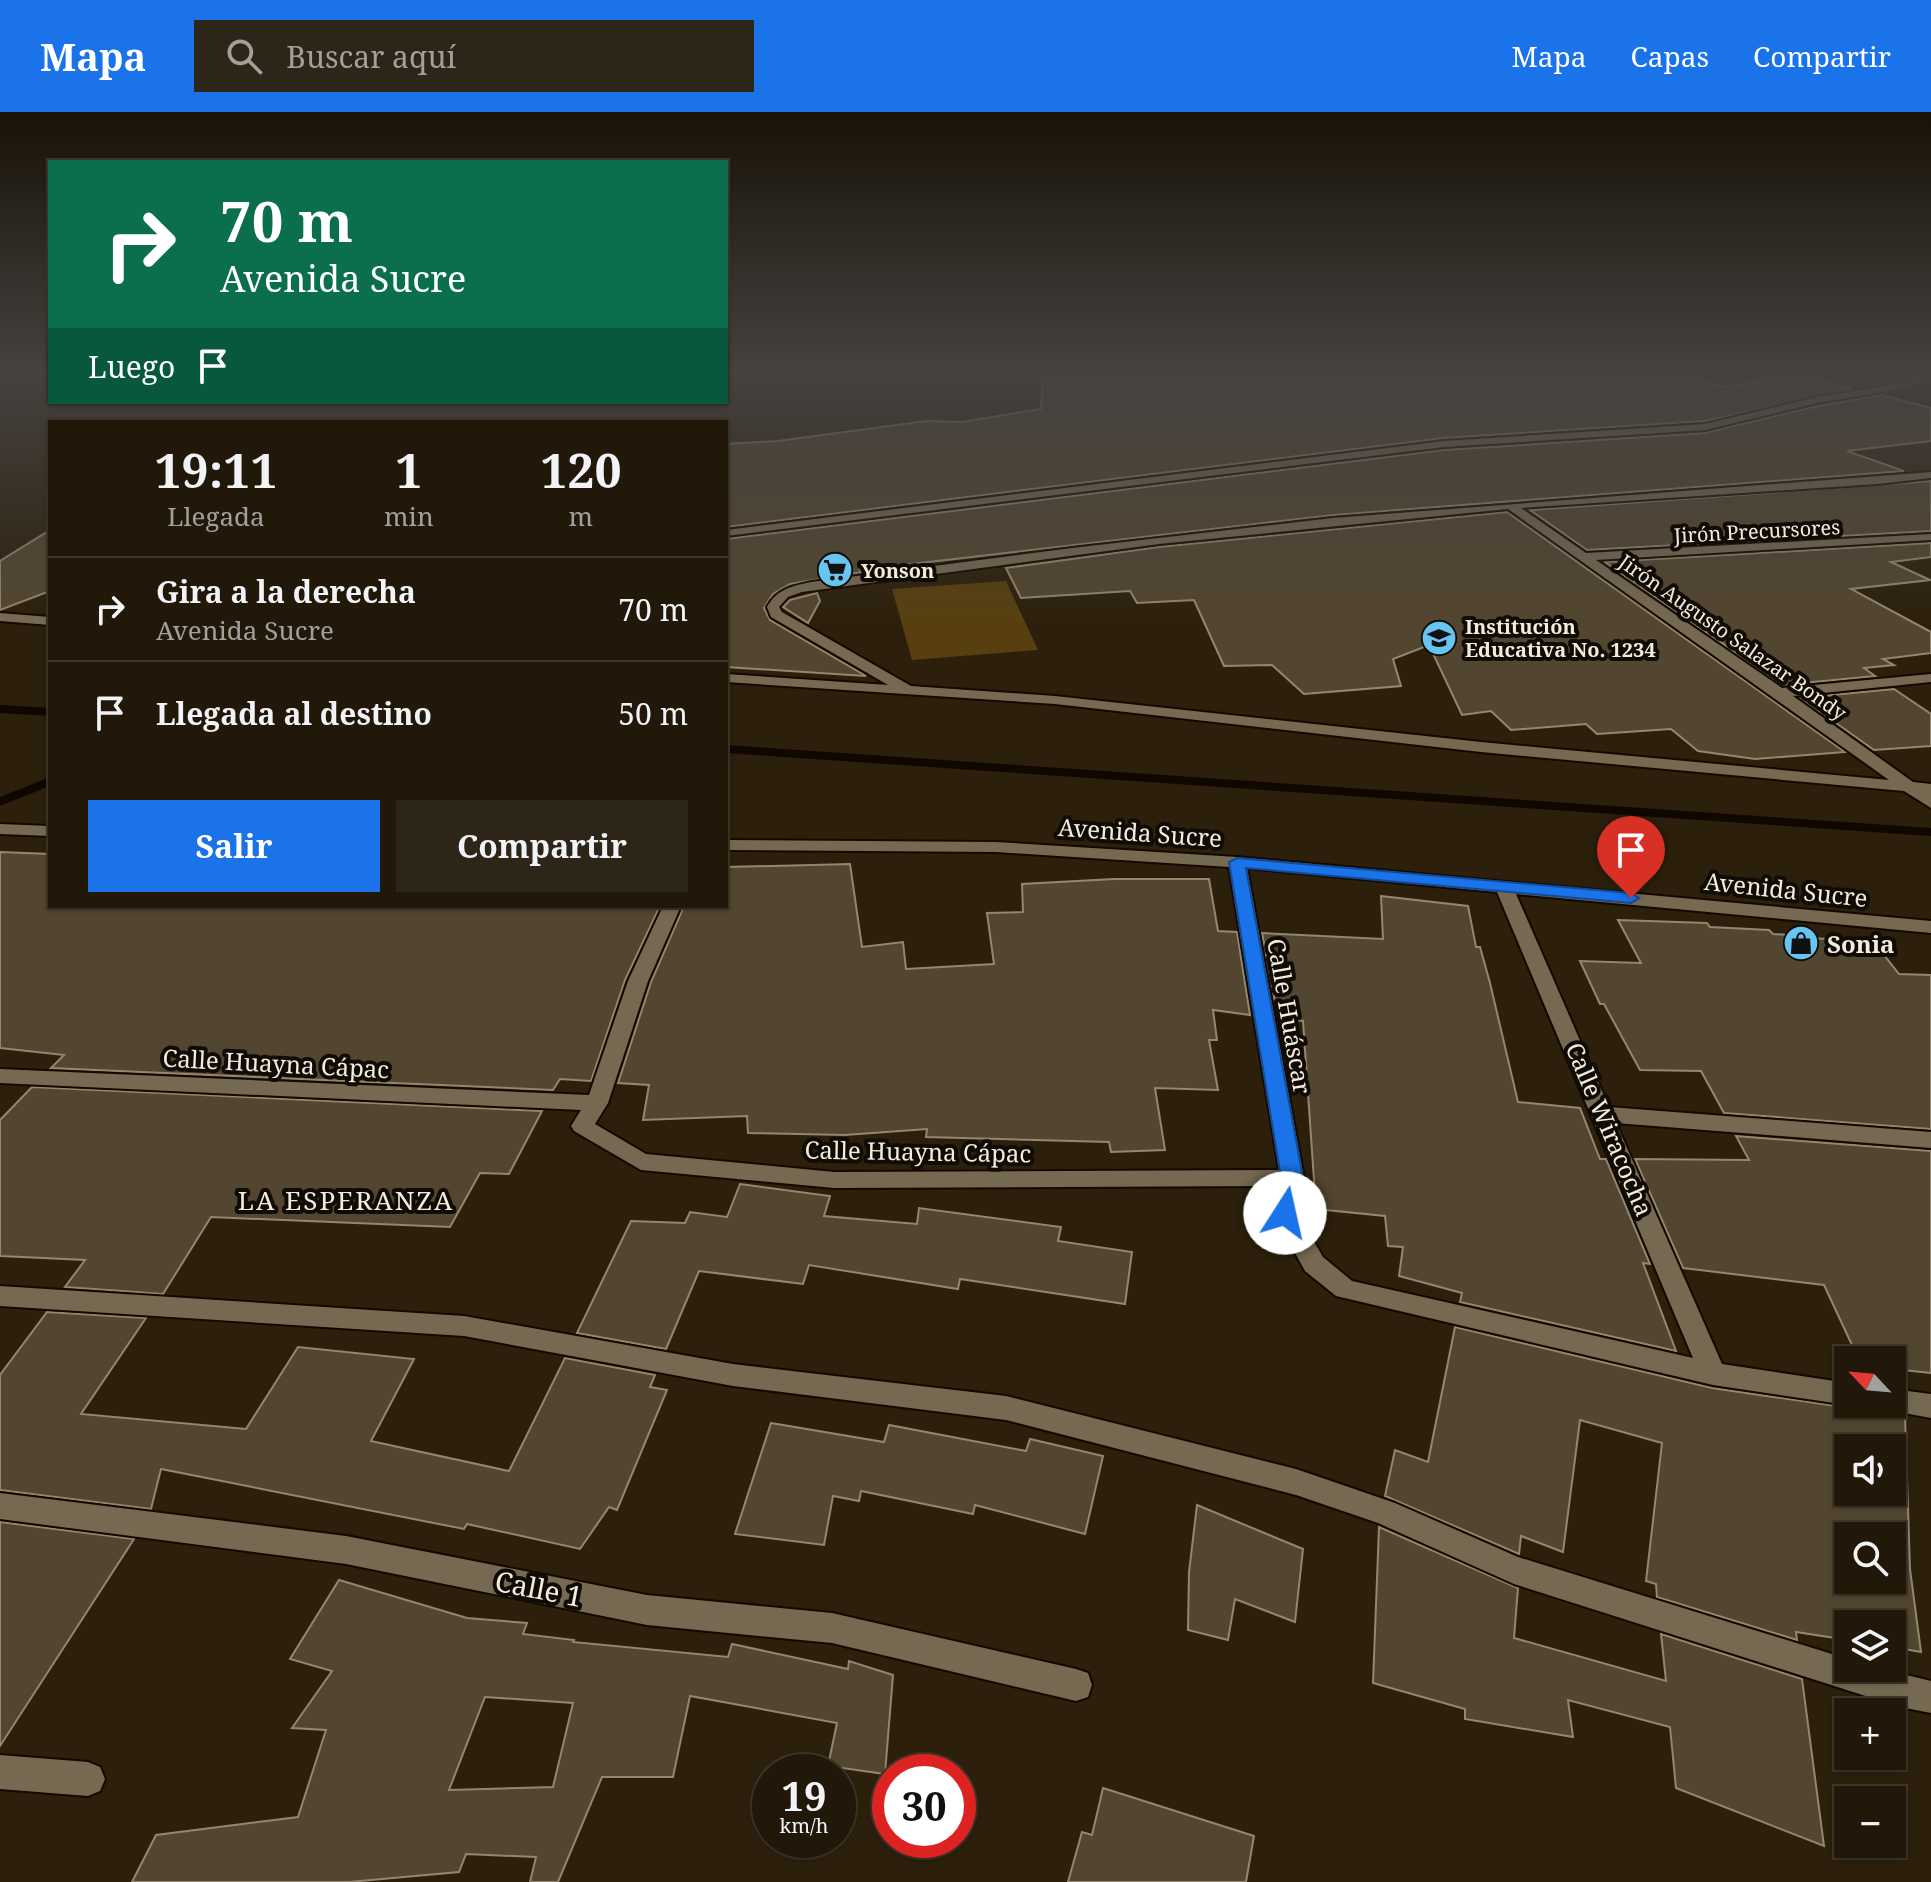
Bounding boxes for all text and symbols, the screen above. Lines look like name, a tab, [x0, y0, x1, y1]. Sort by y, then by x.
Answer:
search box	[194, 20, 754, 92]
text: Mapa	[40, 30, 146, 82]
icon: search	[222, 34, 266, 78]
text: Buscar aquí	[286, 36, 456, 77]
text: Mapa	[1512, 37, 1586, 75]
text: Capas	[1630, 37, 1709, 75]
text: Compartir	[1753, 37, 1891, 75]
text: 70 m	[220, 182, 353, 258]
icon: right	[88, 192, 192, 296]
text: Avenida Sucre	[220, 254, 466, 303]
icon: arrive	[191, 344, 235, 388]
text: Luego	[88, 346, 175, 387]
text: 19:11	[154, 437, 278, 502]
text: 1	[395, 437, 422, 502]
text: 120	[540, 437, 622, 502]
text: Llegada	[167, 498, 265, 534]
text: min	[384, 498, 434, 534]
text: m	[569, 498, 593, 534]
street label: Jirón Precursores	[1672, 513, 1841, 549]
street label: Jirón Augusto Salazar Bondy	[1613, 547, 1853, 726]
supermarket icon: Yonson	[816, 551, 854, 589]
place label: Yonson	[861, 557, 934, 584]
text: Gira a la derecha	[156, 571, 416, 612]
icon: right	[88, 587, 132, 631]
text: 70 m	[618, 589, 688, 630]
text: Avenida Sucre	[156, 612, 334, 648]
place label: Institución Educativa No. 1234	[1465, 613, 1656, 663]
school or university icon: Institución Educativa No. 1234	[1420, 619, 1458, 657]
icon: arrive	[88, 691, 132, 735]
text: Llegada al destino	[156, 693, 432, 734]
text: 50 m	[618, 693, 688, 734]
button: Salir	[88, 800, 380, 892]
button: Compartir	[396, 800, 688, 892]
street label: Avenida Sucre	[1057, 810, 1223, 854]
pin	[1597, 816, 1665, 898]
icon: arrive	[1609, 828, 1653, 872]
street label: Avenida Sucre	[1703, 864, 1869, 914]
shop icon: Sonia	[1782, 924, 1820, 962]
place label: Sonia	[1827, 927, 1895, 960]
street label: Calle Huáscar	[1260, 936, 1320, 1096]
street label: Calle Wiracocha	[1559, 1037, 1661, 1221]
street label: Calle Huayna Cápac	[162, 1041, 390, 1085]
street label: Calle Huayna Cápac	[804, 1133, 1032, 1169]
position arrow	[1243, 1171, 1327, 1255]
district label: LA ESPERANZA	[238, 1182, 454, 1218]
north arrow	[1834, 1346, 1906, 1418]
map controls	[1834, 1346, 1906, 1858]
button: sound	[1834, 1434, 1906, 1506]
button: search	[1834, 1522, 1906, 1594]
street label: Calle 1	[492, 1561, 586, 1615]
button: layers	[1834, 1610, 1906, 1682]
button: +	[1834, 1698, 1906, 1770]
speed limit sign: 30	[872, 1754, 976, 1858]
text: 19	[781, 1768, 827, 1823]
button: −	[1834, 1786, 1906, 1858]
text: km/h	[779, 1812, 829, 1839]

